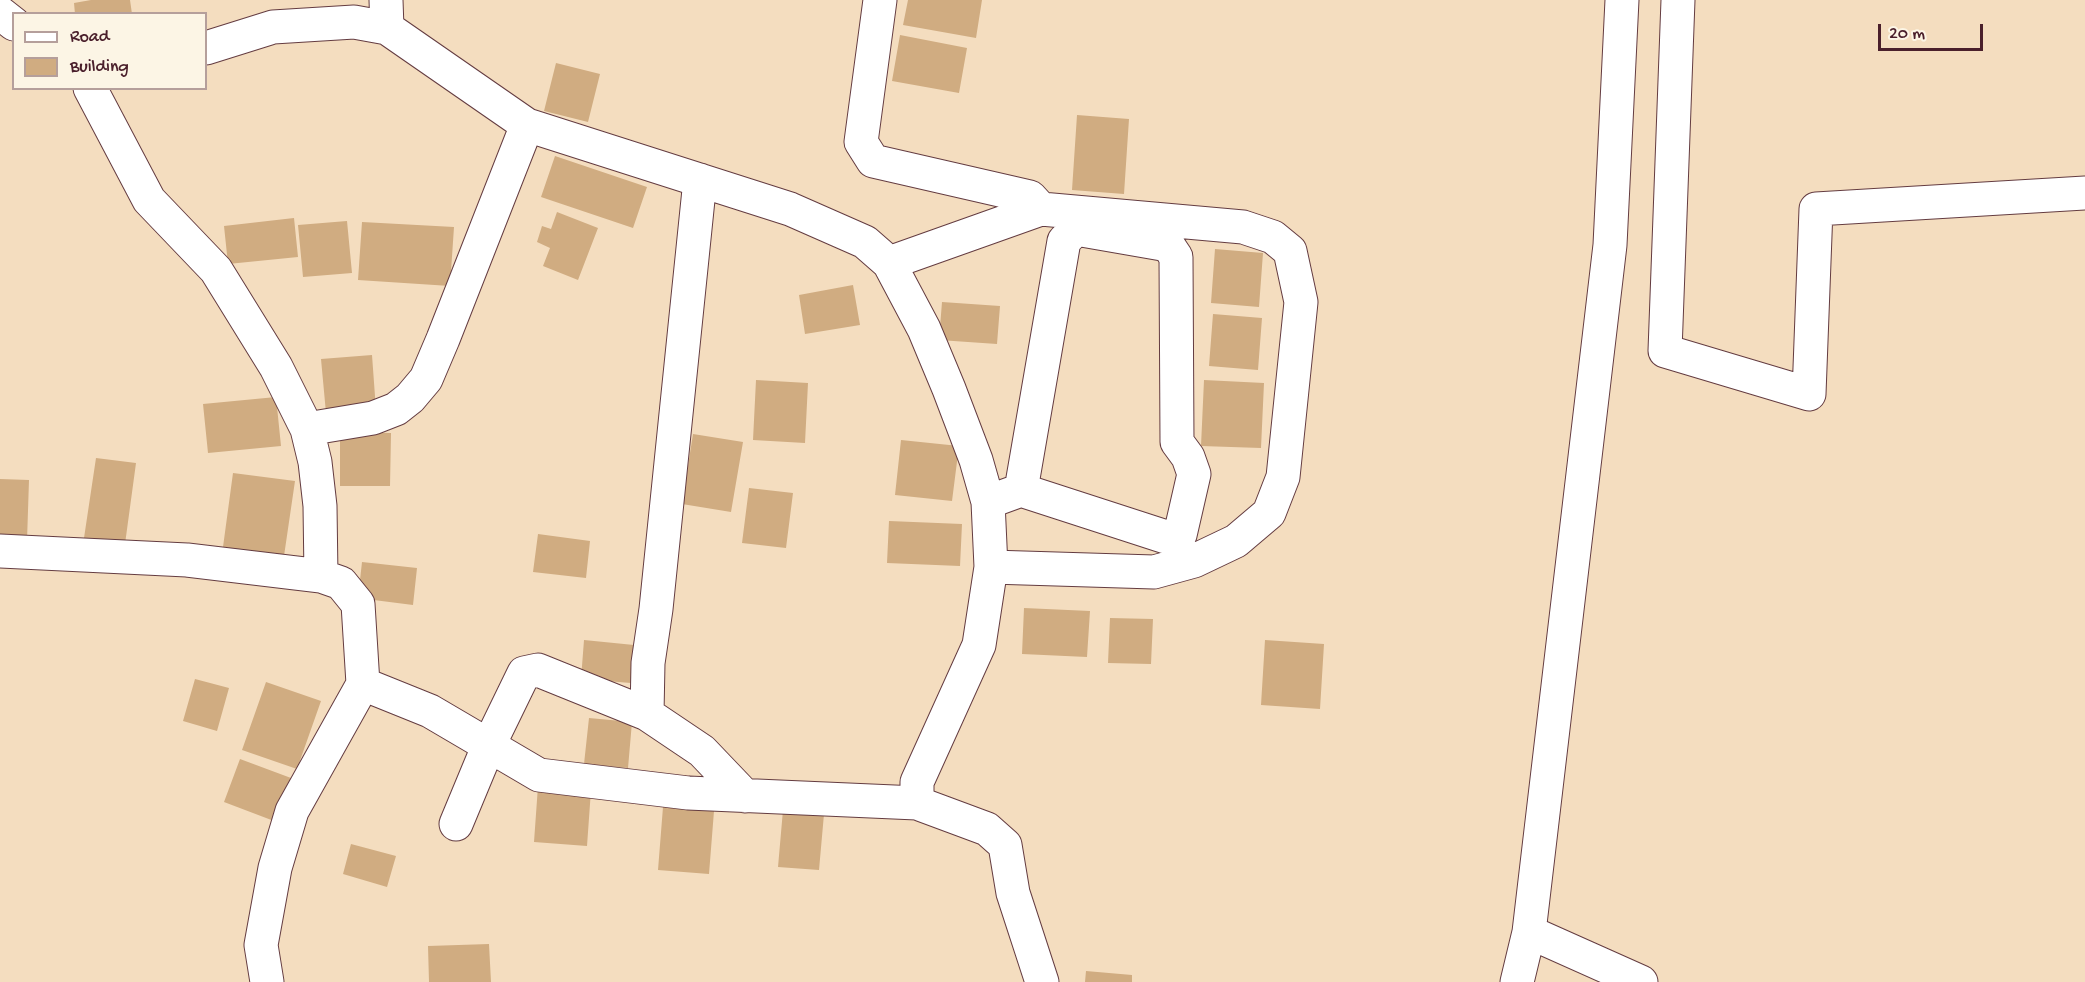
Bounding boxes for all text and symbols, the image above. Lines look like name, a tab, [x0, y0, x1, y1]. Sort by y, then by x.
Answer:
legend	[12, 12, 207, 90]
scale bar	[1881, 12, 1986, 50]
text: 20 m	[1889, 24, 1925, 45]
text: Road	[70, 27, 109, 48]
text: Building	[70, 57, 129, 78]

